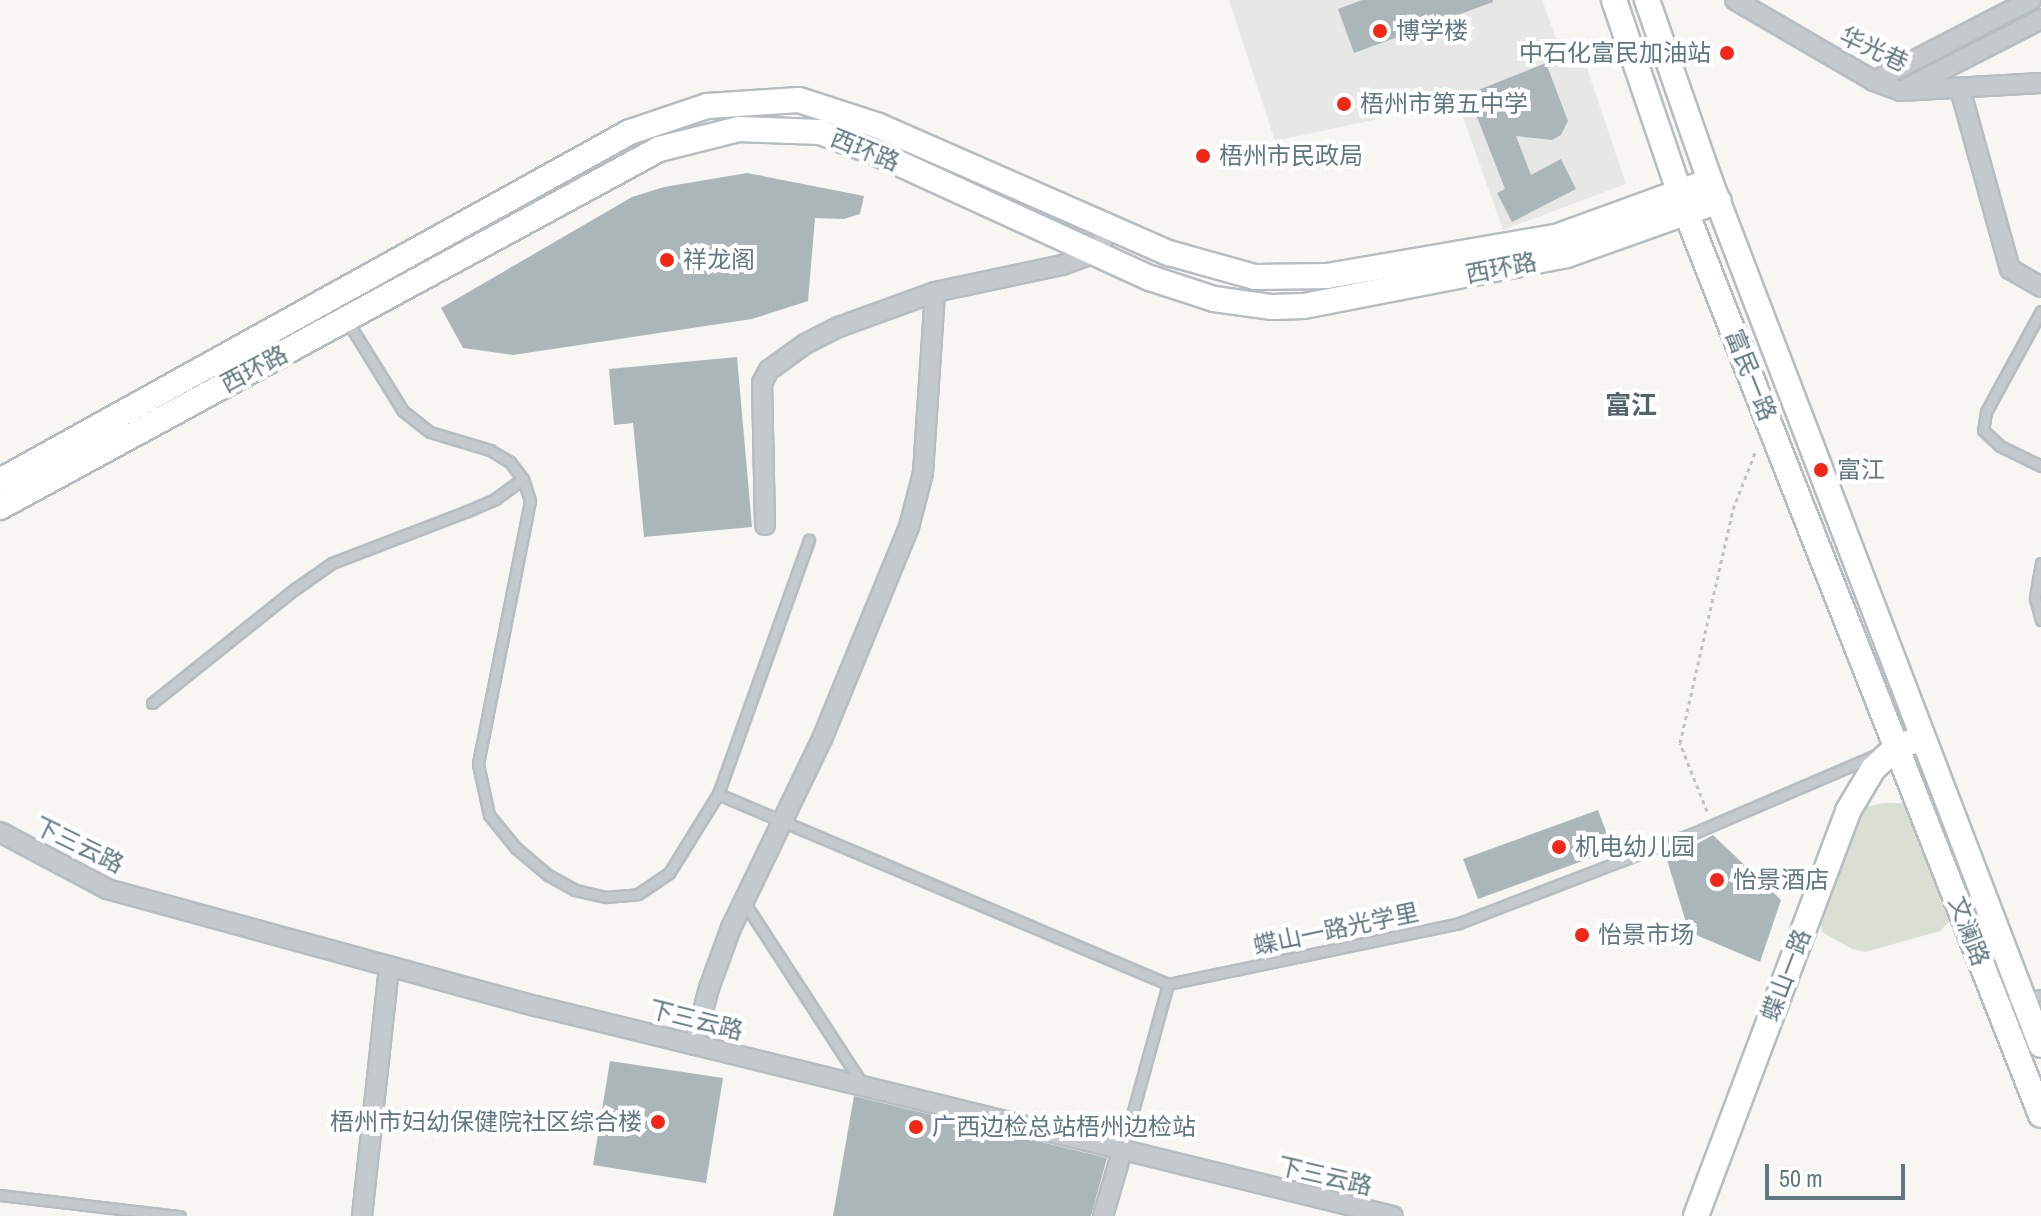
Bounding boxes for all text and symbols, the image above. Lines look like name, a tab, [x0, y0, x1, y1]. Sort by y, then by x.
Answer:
place label: 博学楼	[1396, 17, 1468, 45]
street label: 华光巷	[1835, 21, 1913, 77]
marker: 博学楼	[1371, 22, 1389, 40]
place label: 中石化富民加油站	[1519, 39, 1711, 67]
marker: 中石化富民加油站	[1718, 44, 1736, 62]
place label: 梧州市第五中学	[1360, 90, 1528, 118]
marker: 梧州市第五中学	[1335, 95, 1353, 113]
street label: 西环路	[826, 123, 904, 177]
place label: 梧州市民政局	[1219, 142, 1363, 170]
marker: 梧州市民政局	[1194, 147, 1212, 165]
place label: 祥龙阁	[683, 246, 755, 274]
street label: 西环路	[1463, 247, 1539, 289]
marker: 祥龙阁	[658, 251, 676, 269]
street label: 富民一路	[1720, 325, 1782, 425]
street label: 西环路	[215, 339, 293, 399]
district label: 富江	[1605, 389, 1657, 421]
place label: 富江	[1837, 456, 1885, 484]
marker: 富江	[1812, 461, 1830, 479]
street label: 下三云路	[30, 811, 128, 879]
place label: 机电幼儿园	[1575, 833, 1695, 861]
marker: 机电幼儿园	[1550, 838, 1568, 856]
place label: 怡景酒店	[1733, 866, 1829, 894]
marker: 怡景酒店	[1708, 871, 1726, 889]
street label: 文澜路	[1943, 892, 1995, 970]
street label: 蝶山一路光学里	[1251, 897, 1421, 961]
place label: 怡景市场	[1598, 921, 1694, 949]
street label: 蝶山一路	[1755, 925, 1817, 1025]
marker: 怡景市场	[1573, 926, 1591, 944]
street label: 下三云路	[646, 994, 746, 1046]
place label: 梧州市妇幼保健院社区综合楼	[330, 1108, 642, 1136]
marker: 梧州市妇幼保健院社区综合楼	[649, 1113, 667, 1131]
place label: 广西边检总站梧州边检站	[932, 1113, 1196, 1141]
marker: 广西边检总站梧州边检站	[907, 1118, 925, 1136]
scale bar	[1769, 1148, 1909, 1198]
street label: 下三云路	[1275, 1151, 1375, 1201]
text: 50 m	[1779, 1162, 1823, 1194]

